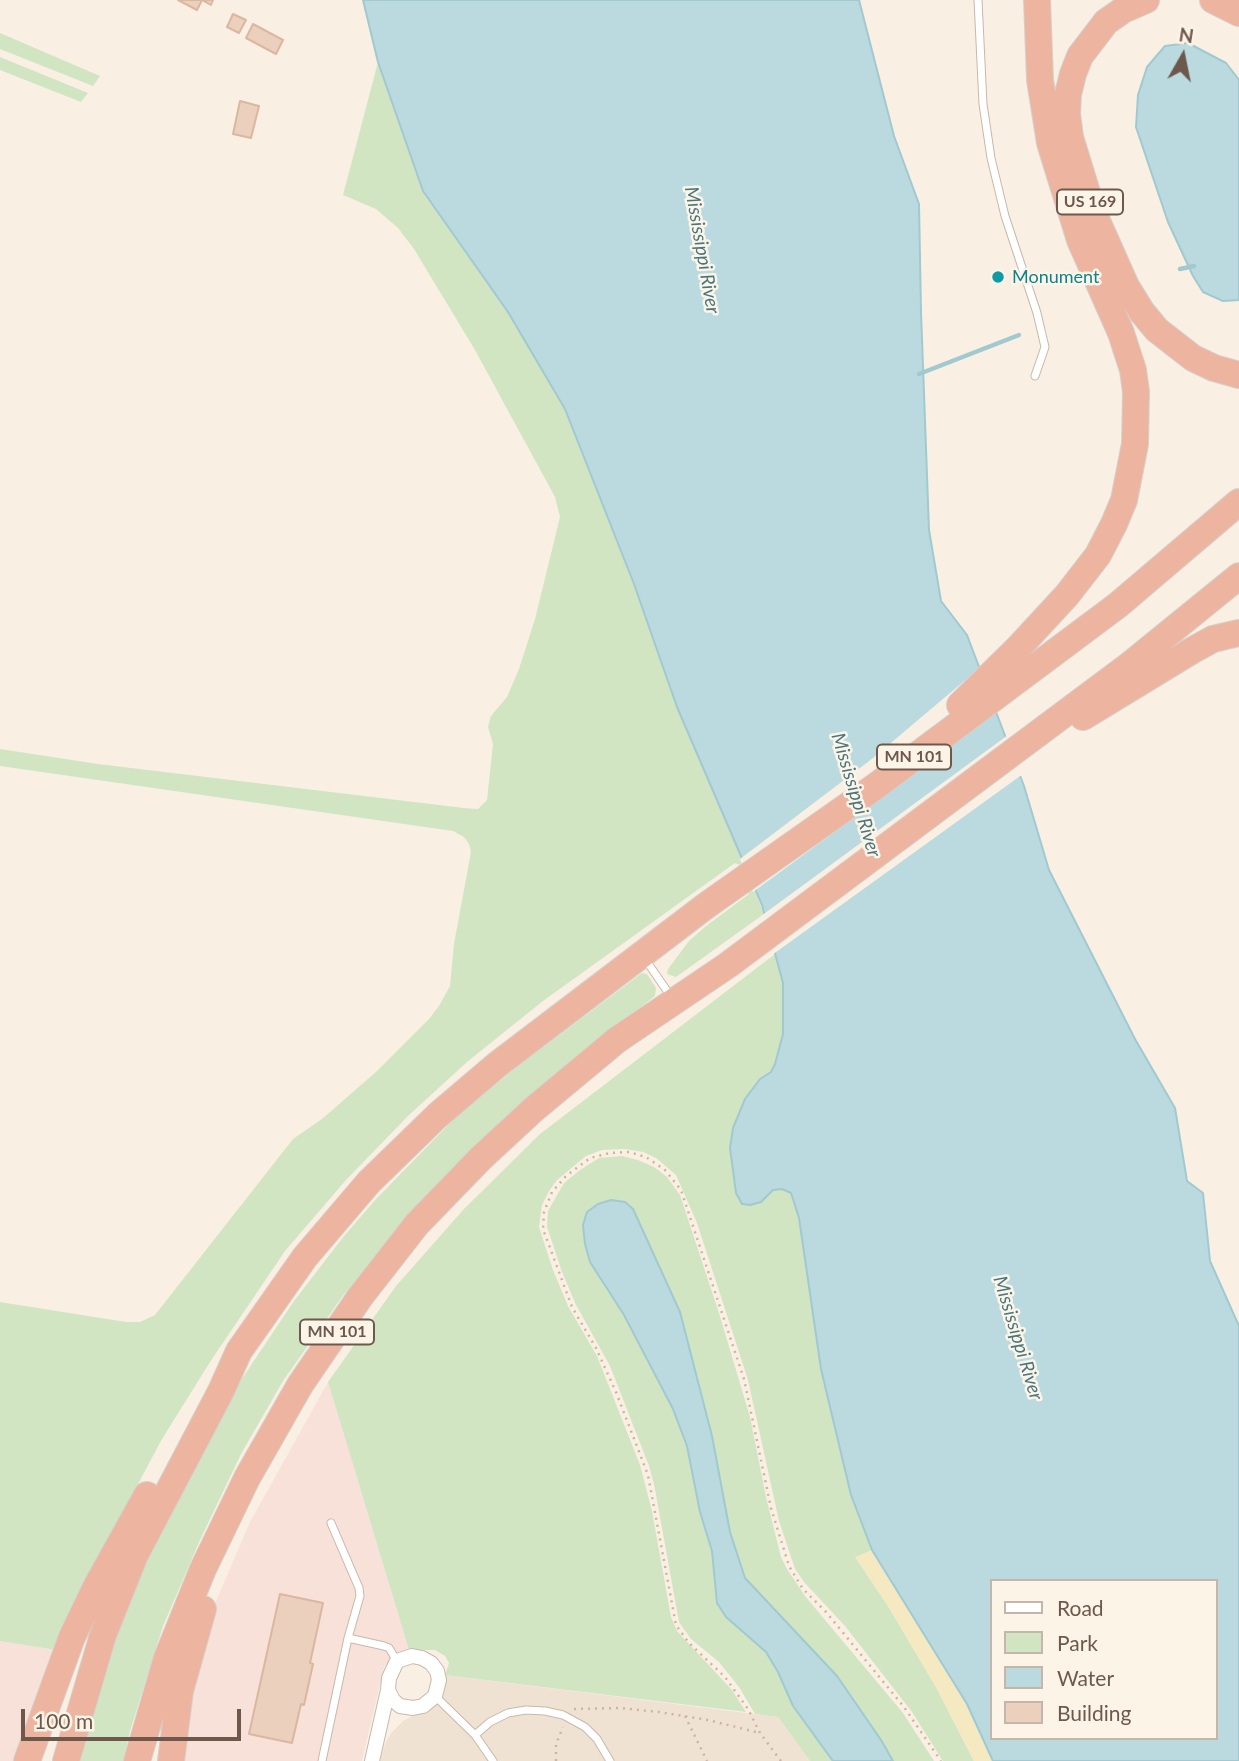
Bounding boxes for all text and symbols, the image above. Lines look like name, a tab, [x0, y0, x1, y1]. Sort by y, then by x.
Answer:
north arrow	[1148, 21, 1218, 91]
text: N	[1177, 22, 1195, 47]
water label: Mississippi River	[680, 185, 724, 315]
road number: US 169	[1057, 190, 1123, 214]
place label: Monument	[1012, 266, 1099, 288]
marker: Monument	[990, 269, 1006, 285]
water label: Mississippi River	[826, 730, 886, 860]
road number: MN 101	[877, 744, 951, 770]
water label: Mississippi River	[988, 1273, 1048, 1403]
road number: MN 101	[300, 1320, 374, 1344]
legend	[990, 1579, 1218, 1740]
text: Road	[1057, 1595, 1104, 1620]
text: Park	[1057, 1630, 1098, 1655]
text: Water	[1057, 1665, 1114, 1690]
scale bar	[24, 1694, 245, 1738]
text: Building	[1057, 1700, 1132, 1725]
text: 100 m	[34, 1708, 93, 1733]

